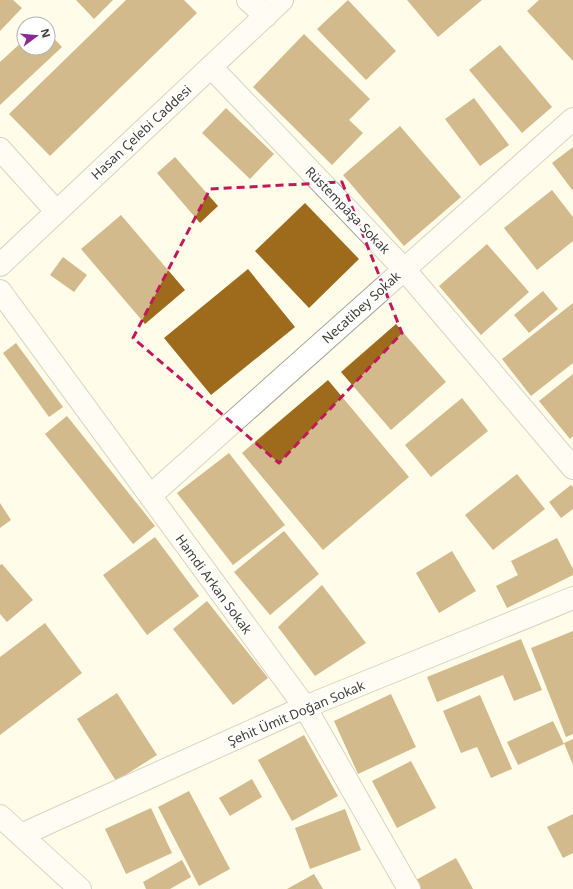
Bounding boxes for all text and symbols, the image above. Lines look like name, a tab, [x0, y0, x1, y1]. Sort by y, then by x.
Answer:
north arrow	[16, 16, 56, 56]
text: N	[38, 27, 55, 39]
street label: Hasan Çelebi Caddesi	[87, 81, 195, 183]
street label: Rüstempaşa Sokak	[302, 162, 394, 258]
street label: Necatibey Sokak	[318, 267, 404, 347]
street label: Hamdi Arkan Sokak	[172, 530, 256, 638]
street label: Şehit Ümit Doğan Sokak	[225, 676, 367, 750]

